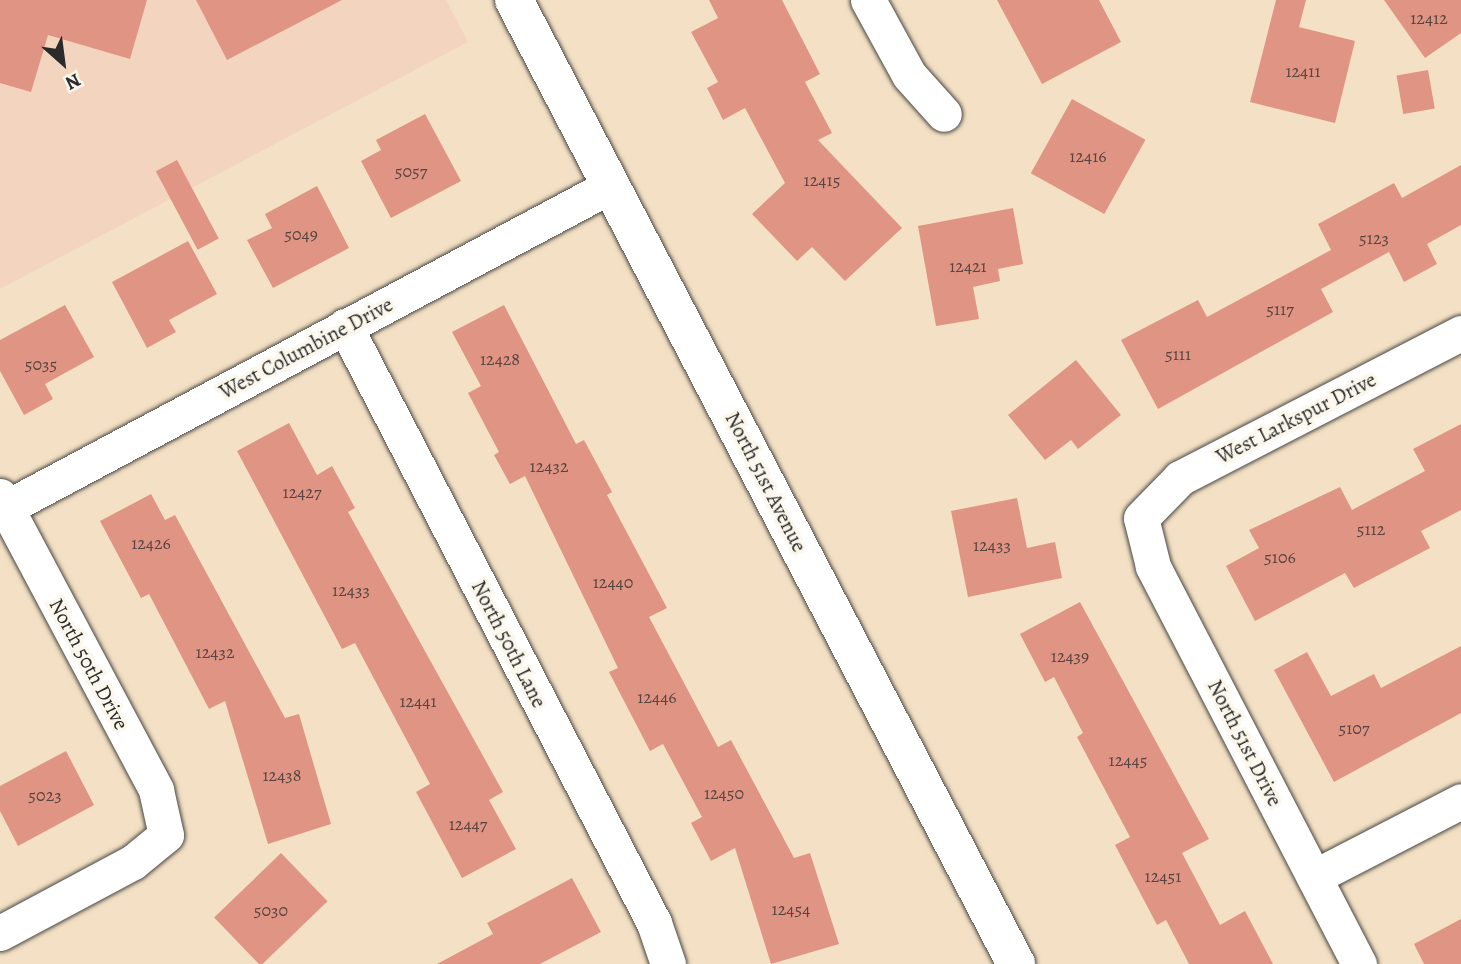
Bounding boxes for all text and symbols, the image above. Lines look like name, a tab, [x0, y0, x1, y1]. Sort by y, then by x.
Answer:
house number: 12412	[1410, 7, 1448, 29]
north arrow	[28, 28, 98, 98]
house number: 12411	[1285, 60, 1321, 82]
text: N	[61, 67, 85, 96]
house number: 12416	[1069, 145, 1107, 167]
house number: 5057	[395, 160, 427, 182]
house number: 12415	[804, 169, 840, 191]
house number: 5049	[284, 223, 318, 245]
house number: 5123	[1359, 227, 1389, 249]
house number: 12421	[949, 255, 987, 277]
street label: West Columbine Drive	[215, 292, 397, 404]
house number: 5117	[1266, 298, 1294, 320]
house number: 5111	[1165, 343, 1191, 365]
house number: 12428	[480, 348, 520, 370]
house number: 5035	[25, 353, 57, 375]
street label: West Larkspur Drive	[1212, 367, 1380, 469]
street label: North 51st Avenue	[720, 408, 812, 556]
house number: 12432	[530, 455, 568, 477]
house number: 12427	[283, 481, 321, 503]
house number: 5112	[1357, 518, 1385, 540]
house number: 12426	[131, 532, 171, 554]
house number: 12433	[973, 534, 1011, 556]
house number: 5106	[1264, 546, 1296, 568]
house number: 12440	[593, 571, 633, 593]
street label: North 50th Lane	[466, 576, 552, 712]
house number: 12433	[332, 579, 370, 601]
street label: North 50th Drive	[44, 594, 134, 734]
house number: 12432	[196, 641, 234, 663]
house number: 12439	[1051, 645, 1089, 667]
street label: North 51st Drive	[1202, 676, 1288, 810]
house number: 12446	[637, 686, 677, 708]
house number: 12441	[399, 690, 437, 712]
house number: 5107	[1338, 717, 1370, 739]
house number: 12445	[1109, 749, 1147, 771]
house number: 12438	[262, 764, 302, 786]
house number: 12450	[704, 782, 744, 804]
house number: 5023	[28, 784, 62, 806]
house number: 12447	[449, 813, 487, 835]
house number: 12451	[1145, 865, 1181, 887]
house number: 12454	[772, 898, 810, 920]
house number: 5030	[254, 899, 288, 921]

